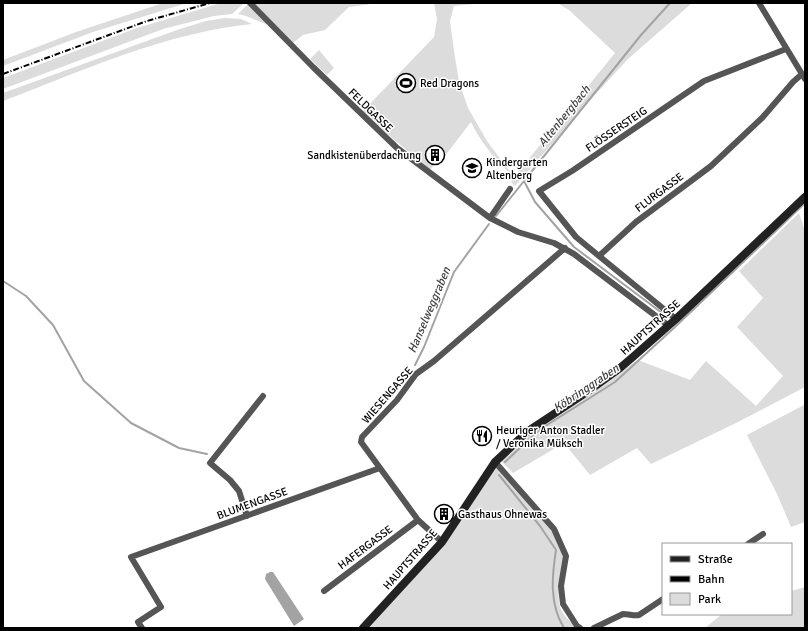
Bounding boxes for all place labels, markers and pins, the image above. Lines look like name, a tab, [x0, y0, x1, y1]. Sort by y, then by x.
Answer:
sports icon: Red Dragons	[395, 72, 417, 94]
place label: Red Dragons	[420, 77, 479, 90]
building icon: Sandkistenüberdachung	[424, 144, 446, 166]
place label: Sandkistenüberdachung	[307, 149, 421, 162]
place label: Kindergarten Altenberg	[486, 156, 548, 182]
school or university icon: Kindergarten Altenberg	[461, 157, 483, 179]
place label: Heuriger Anton Stadler / Veronika Müksch	[496, 424, 605, 450]
restaurant icon: Heuriger Anton Stadler / Veronika Müksch	[471, 425, 493, 447]
building icon: Gasthaus Ohnewas	[433, 503, 455, 525]
place label: Gasthaus Ohnewas	[458, 508, 547, 521]

